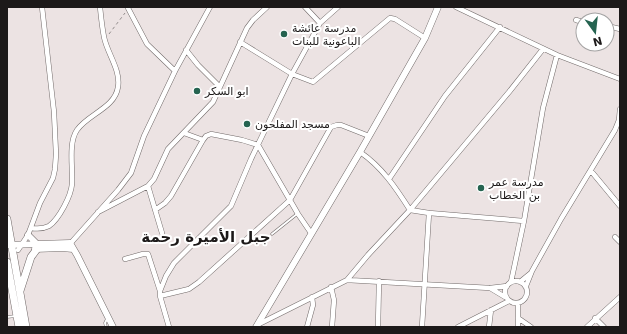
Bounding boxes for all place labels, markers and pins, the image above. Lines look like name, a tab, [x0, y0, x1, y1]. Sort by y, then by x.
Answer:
place label: مدرسة عائشة الباعونية للبنات	[292, 22, 360, 48]
marker: مدرسة عائشة الباعونية للبنات	[279, 29, 289, 39]
place label: ابو السكر	[204, 85, 249, 98]
marker: ابو السكر	[192, 86, 202, 96]
place label: مسجد المفلحون	[255, 118, 330, 131]
marker: مسجد المفلحون	[242, 119, 252, 129]
place label: مدرسة عمر بن الخطاب	[488, 176, 544, 202]
marker: مدرسة عمر بن الخطاب	[476, 183, 486, 193]

